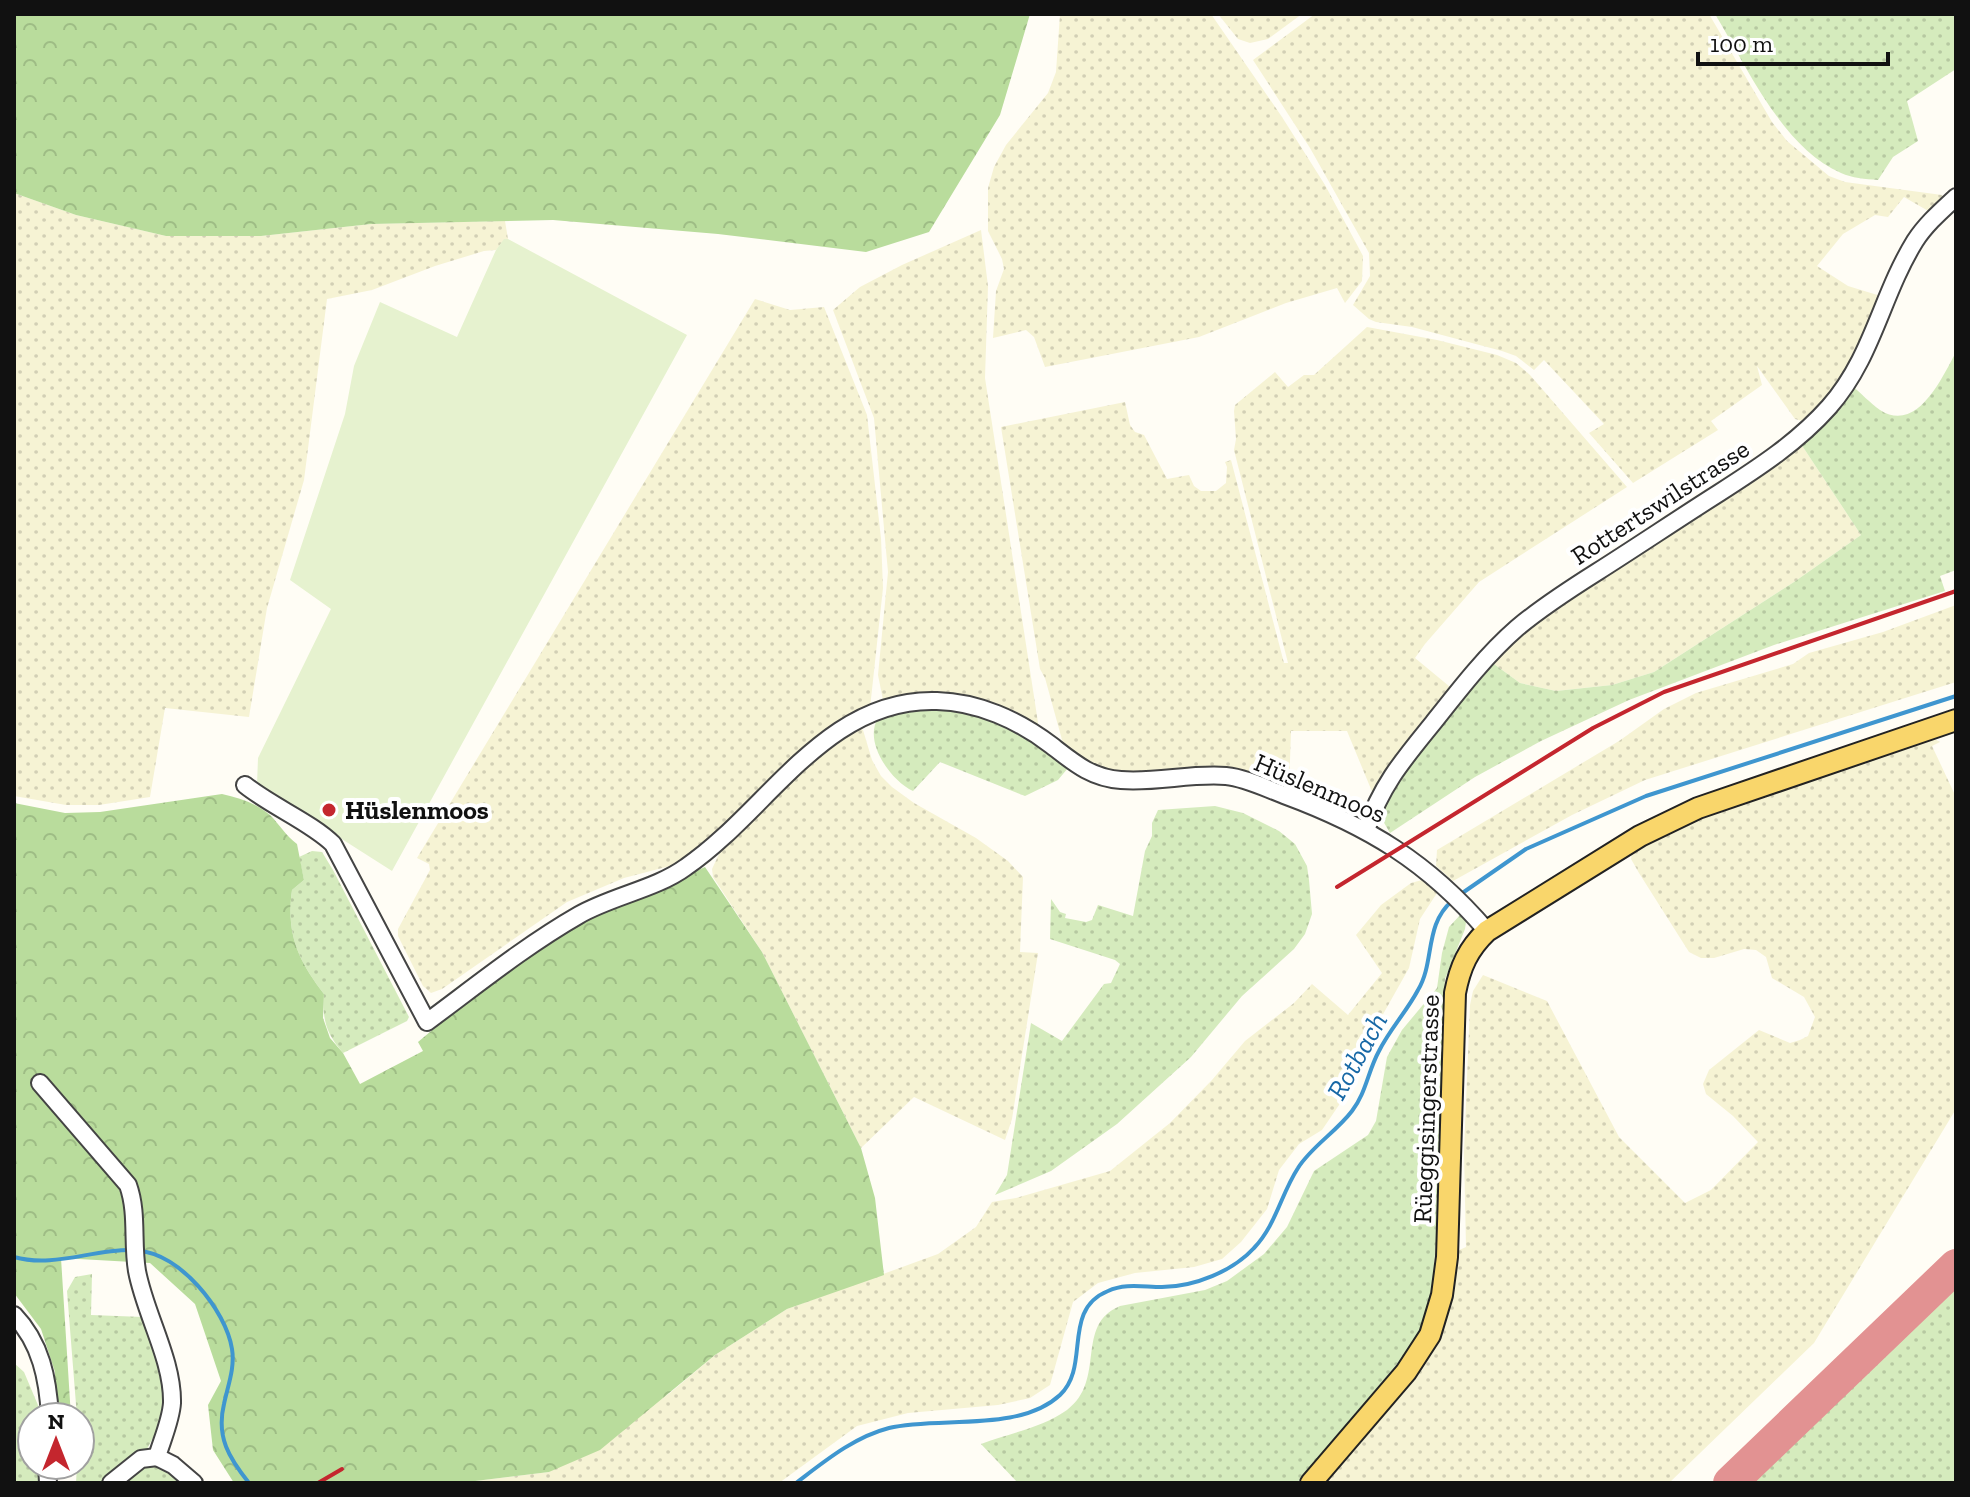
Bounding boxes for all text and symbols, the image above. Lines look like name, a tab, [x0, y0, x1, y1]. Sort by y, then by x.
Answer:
scale bar	[1698, 16, 1888, 66]
text: 100 m	[1710, 29, 1773, 58]
street label: Rottertswilstrasse	[1565, 432, 1755, 572]
street label: Hüslenmoos	[1249, 746, 1391, 830]
place label: Hüslenmoos	[345, 794, 489, 826]
marker: Hüslenmoos	[320, 801, 338, 819]
street label: Rüeggisingerstrasse	[1406, 994, 1446, 1224]
water label: Rotbach	[1320, 1007, 1394, 1105]
north arrow	[16, 1401, 96, 1481]
text: N	[48, 1408, 65, 1435]

